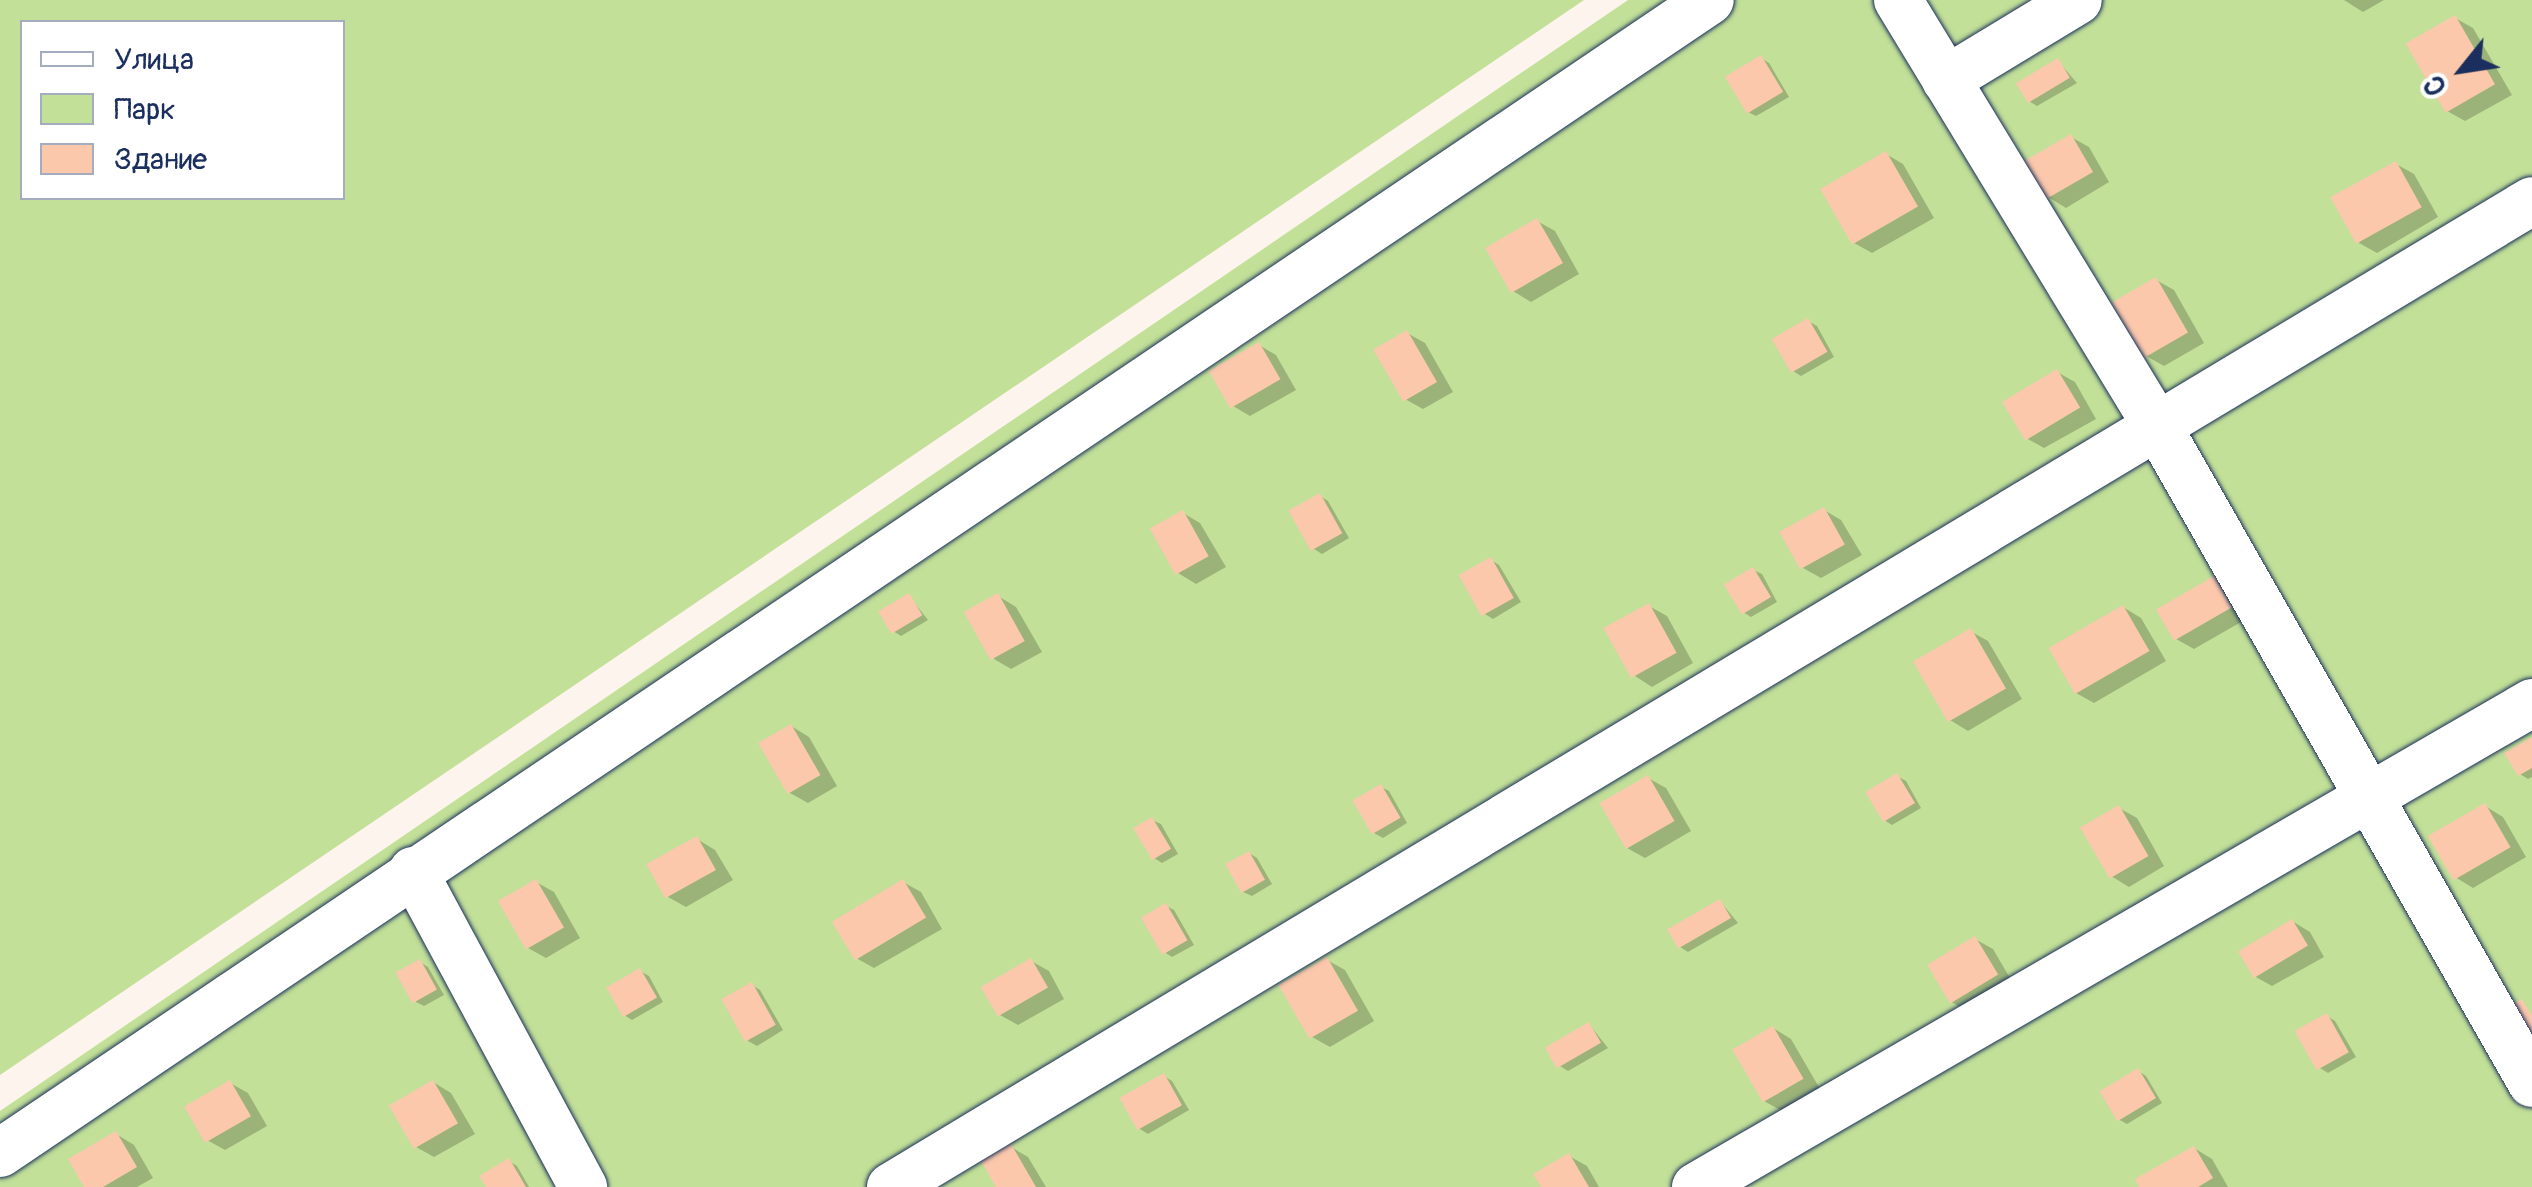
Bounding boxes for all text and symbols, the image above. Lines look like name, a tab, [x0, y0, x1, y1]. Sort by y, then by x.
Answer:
legend	[20, 20, 345, 200]
north arrow	[2412, 20, 2512, 120]
text: Улица	[114, 41, 194, 78]
text: С	[2416, 69, 2455, 101]
text: Парк	[114, 91, 176, 128]
text: Здание	[114, 141, 207, 178]

